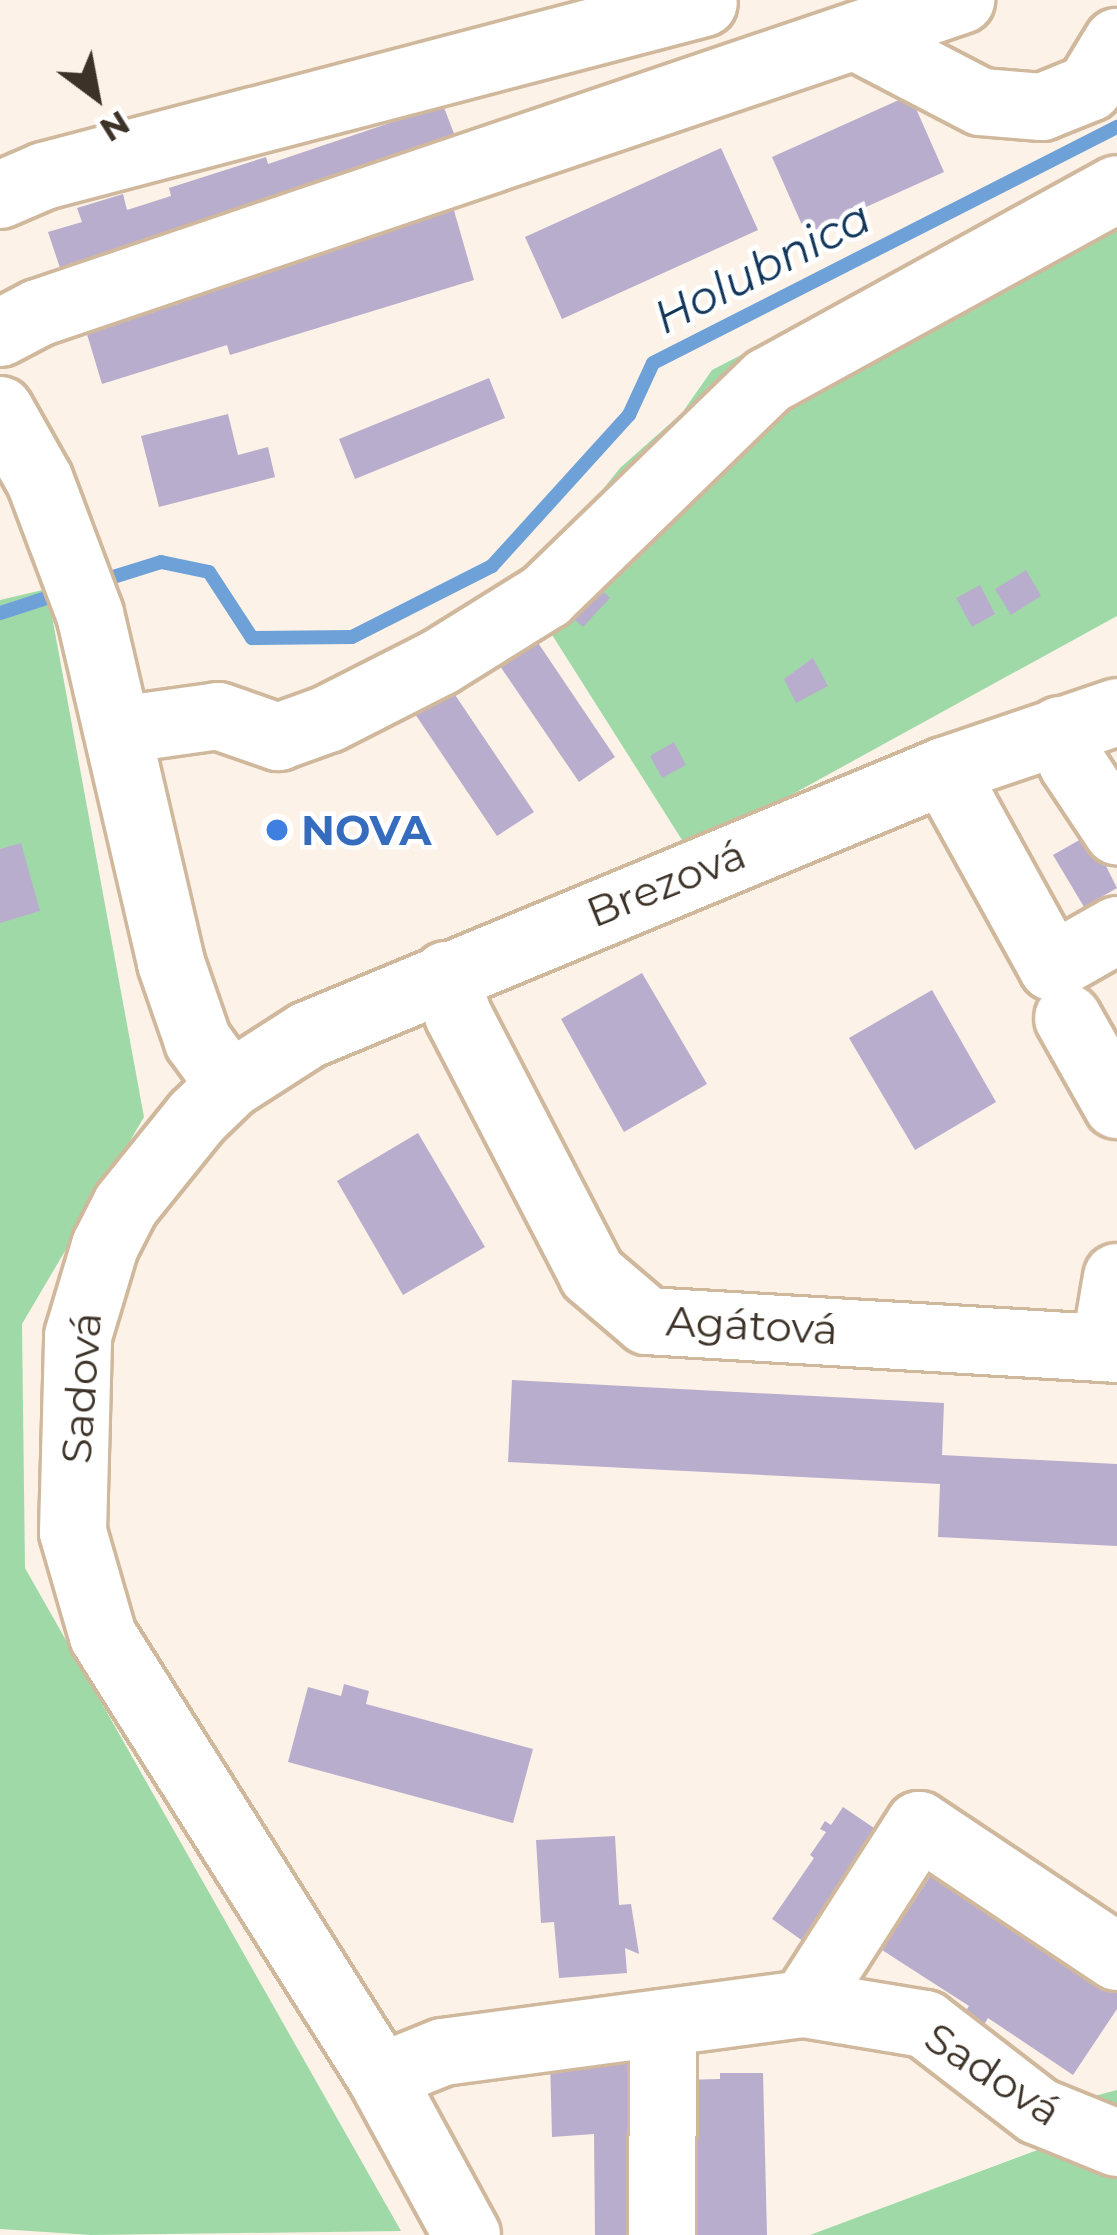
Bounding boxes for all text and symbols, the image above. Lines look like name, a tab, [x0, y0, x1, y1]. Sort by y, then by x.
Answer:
north arrow	[36, 36, 156, 156]
text: N	[93, 102, 137, 151]
water label: Holubnica	[645, 189, 879, 345]
place label: NOVA	[301, 805, 431, 855]
marker: NOVA	[264, 817, 290, 843]
street label: Brezová	[579, 828, 753, 938]
street label: Agátová	[665, 1295, 839, 1355]
street label: Sadová	[51, 1311, 111, 1465]
street label: Sadová	[916, 2012, 1070, 2136]

